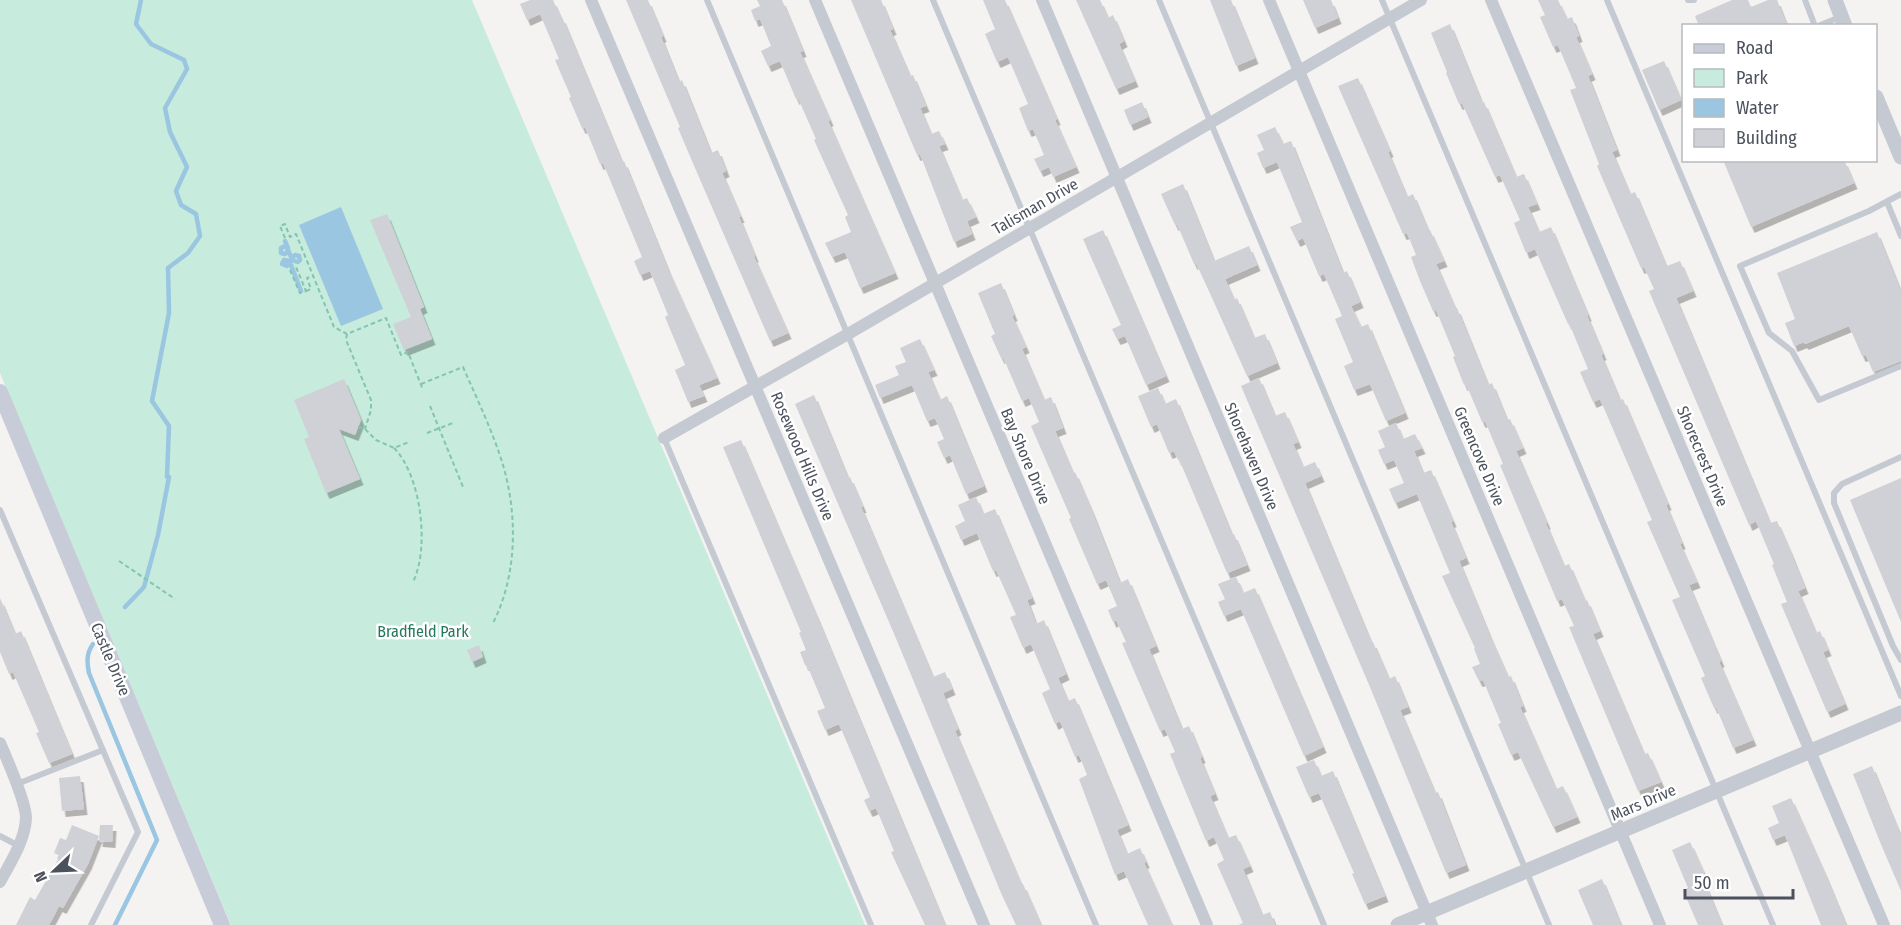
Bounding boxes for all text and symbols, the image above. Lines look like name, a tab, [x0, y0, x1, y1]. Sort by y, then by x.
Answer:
legend	[1682, 24, 1877, 162]
text: Road	[1736, 37, 1773, 59]
text: Park	[1736, 67, 1769, 89]
text: Water	[1736, 97, 1779, 119]
text: Building	[1736, 127, 1797, 149]
street label: Talisman Drive	[989, 174, 1081, 239]
street label: Rosewood Hills Drive	[767, 389, 838, 523]
street label: Shorehaven Drive	[1220, 400, 1283, 513]
street label: Shorecrest Drive	[1673, 403, 1732, 509]
street label: Greencove Drive	[1450, 404, 1509, 509]
street label: Bay Shore Drive	[997, 405, 1054, 507]
street label: Castle Drive	[87, 620, 134, 699]
park label: Bradfield Park	[377, 622, 469, 641]
street label: Mars Drive	[1608, 780, 1679, 825]
north arrow	[24, 841, 84, 901]
scale bar	[1685, 862, 1793, 900]
text: N	[30, 869, 51, 885]
text: 50 m	[1694, 872, 1730, 894]

